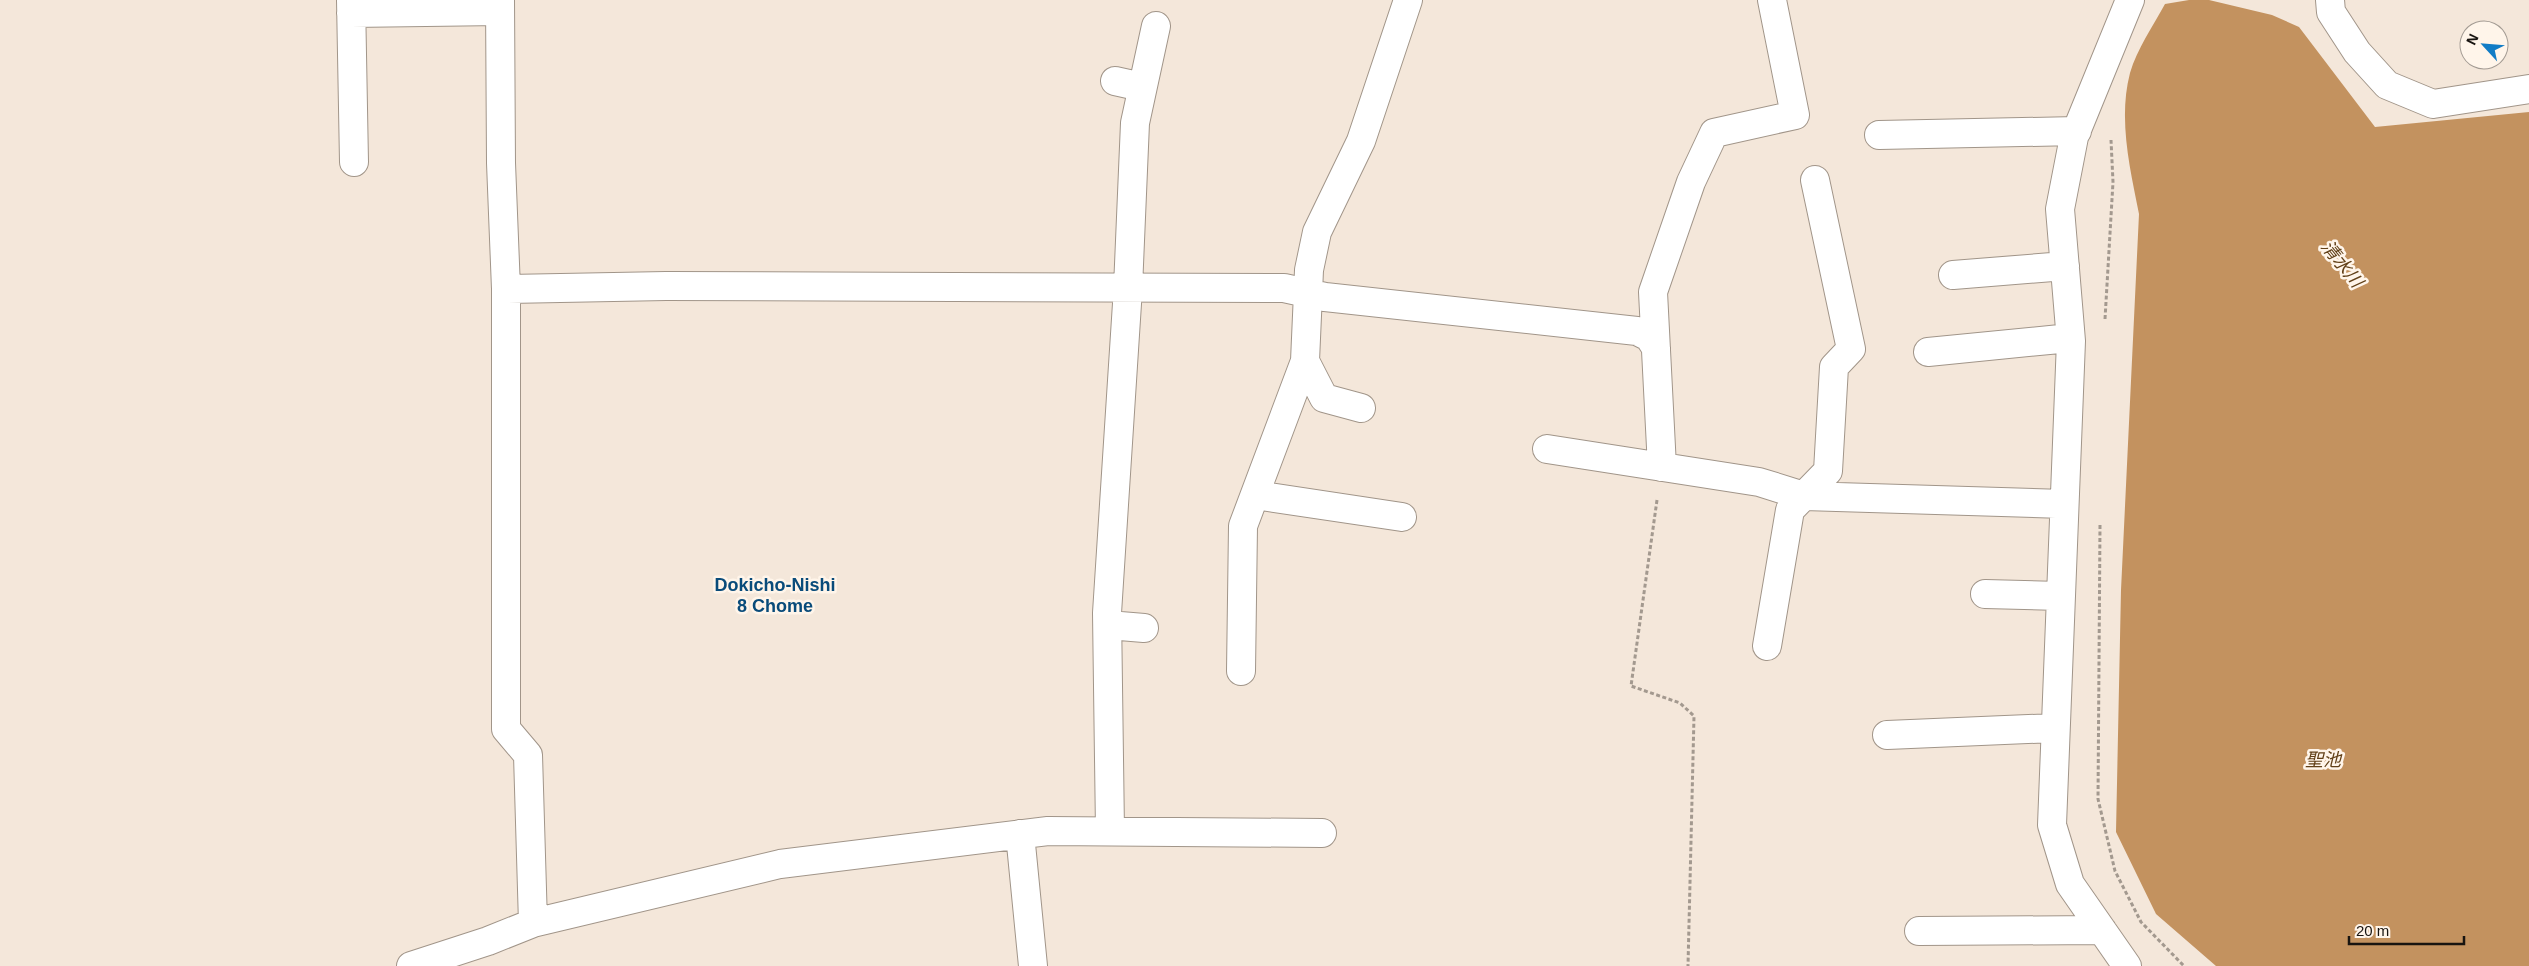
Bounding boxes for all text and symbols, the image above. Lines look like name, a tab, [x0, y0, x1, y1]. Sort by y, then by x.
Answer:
north arrow	[2459, 20, 2509, 70]
text: N	[2463, 31, 2482, 47]
water label: 清水川	[2317, 237, 2368, 293]
district label: Dokicho-Nishi 8 Chome	[714, 575, 836, 616]
water label: 聖池	[2305, 750, 2343, 770]
scale bar	[2349, 914, 2464, 946]
text: 20 m	[2356, 922, 2389, 939]

